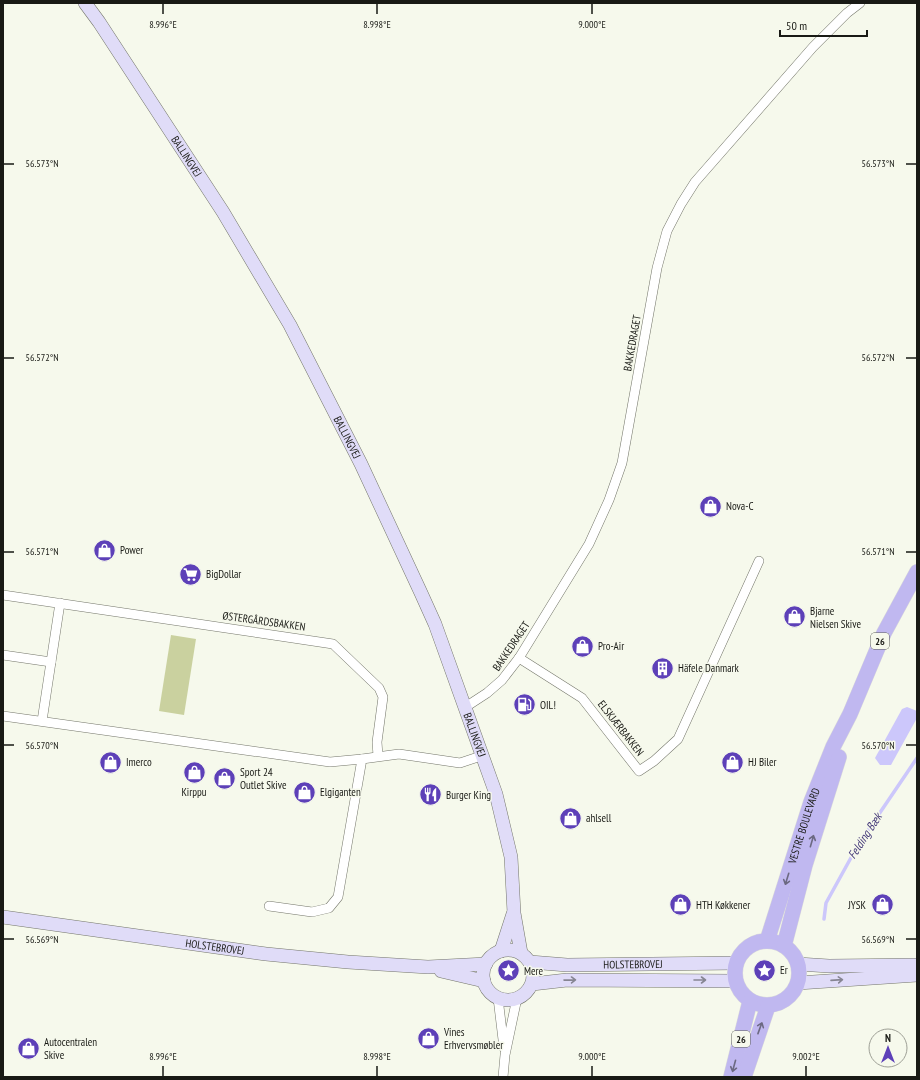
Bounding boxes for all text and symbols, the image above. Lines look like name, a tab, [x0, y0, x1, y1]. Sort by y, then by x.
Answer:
scale bar	[780, 12, 867, 38]
text: 8.996°E	[149, 18, 177, 31]
text: 8.998°E	[363, 18, 391, 31]
text: 9.000°E	[578, 18, 606, 31]
text: 50 m	[786, 18, 807, 33]
street label: BALLINGVEJ	[168, 133, 205, 179]
text: 56.573°N	[25, 157, 59, 170]
text: 56.573°N	[861, 157, 895, 170]
street label: BAKKEDRAGET	[620, 314, 644, 372]
text: 56.572°N	[25, 351, 59, 364]
text: 56.572°N	[861, 351, 895, 364]
street label: BALLINGVEJ	[331, 414, 364, 461]
shop icon: Nova-C	[697, 493, 723, 519]
place label: Nova-C	[726, 499, 753, 513]
shop icon: Power	[91, 537, 117, 563]
place label: Power	[120, 543, 143, 557]
text: 56.571°N	[25, 545, 59, 558]
text: 56.571°N	[861, 545, 895, 558]
supermarket icon: BigDollar	[178, 561, 204, 587]
place label: BigDollar	[206, 567, 241, 581]
shop icon: Bjarne Nielsen Skive	[781, 604, 807, 630]
place label: Bjarne Nielsen Skive	[810, 604, 861, 631]
street label: ØSTERGÅRDSBAKKEN	[222, 608, 306, 634]
street label: BAKKEDRAGET	[489, 618, 533, 673]
shop icon: Pro-Air	[570, 633, 596, 659]
road number: 26	[871, 633, 889, 649]
place label: Pro-Air	[598, 639, 624, 653]
building icon: Häfele Danmark	[650, 655, 676, 681]
place label: Häfele Danmark	[678, 661, 740, 675]
fuel station icon: OIL!	[511, 692, 537, 718]
street label: ELSKJÆRBAKKEN	[595, 697, 647, 759]
place label: OIL!	[540, 698, 556, 712]
street label: BALLINGVEJ	[460, 711, 489, 759]
text: 56.570°N	[25, 739, 59, 752]
text: 56.570°N	[861, 739, 895, 752]
shop icon: Imerco	[97, 749, 123, 775]
shop icon: HJ Biler	[719, 749, 745, 775]
place label: Imerco	[126, 755, 152, 769]
place label: HJ Biler	[748, 755, 777, 769]
shop icon: Kirppu	[181, 759, 207, 785]
shop icon: Sport 24 Outlet Skive	[211, 765, 237, 791]
place label: Sport 24 Outlet Skive	[240, 765, 287, 792]
shop icon: Elgiganten	[292, 779, 318, 805]
restaurant icon: Burger King	[418, 782, 444, 808]
place label: Kirppu	[181, 785, 207, 799]
place label: Elgiganten	[320, 785, 361, 799]
street label: VESTRE BOULEVARD	[785, 786, 823, 866]
place label: Burger King	[446, 788, 491, 802]
shop icon: ahlsell	[557, 805, 583, 831]
water label: Felding Bæk	[844, 809, 886, 861]
place label: ahlsell	[586, 811, 612, 825]
one-way arrow	[809, 834, 816, 847]
one-way arrow	[783, 873, 790, 886]
shop icon: HTH Køkkener	[667, 892, 693, 918]
shop icon: JYSK	[869, 892, 895, 918]
place label: HTH Køkkener	[696, 898, 750, 912]
place label: JYSK	[847, 898, 867, 912]
text: 56.569°N	[25, 933, 59, 946]
text: 56.569°N	[861, 933, 895, 946]
street label: HOLSTEBROVEJ	[185, 936, 245, 958]
street label: HOLSTEBROVEJ	[603, 957, 663, 972]
place icon: Er	[752, 957, 778, 983]
place icon: Mere	[495, 958, 521, 984]
place label: Er	[780, 963, 788, 977]
place label: Mere	[524, 964, 544, 978]
one-way arrow	[563, 976, 576, 984]
one-way arrow	[693, 976, 706, 984]
one-way arrow	[830, 977, 843, 984]
one-way arrow	[756, 1022, 764, 1034]
shop icon: Vines Erhvervsmøbler	[415, 1025, 441, 1051]
place label: Vines Erhvervsmøbler	[443, 1025, 503, 1052]
north arrow	[868, 1028, 908, 1068]
road number: 26	[732, 1031, 750, 1047]
text: N	[885, 1031, 891, 1045]
shop icon: Autocentralen Skive	[15, 1035, 41, 1061]
place label: Autocentralen Skive	[44, 1035, 97, 1062]
text: 8.996°E	[149, 1050, 177, 1063]
text: 8.998°E	[363, 1050, 391, 1063]
text: 9.000°E	[578, 1050, 606, 1063]
text: 9.002°E	[792, 1050, 820, 1063]
one-way arrow	[730, 1059, 737, 1072]

